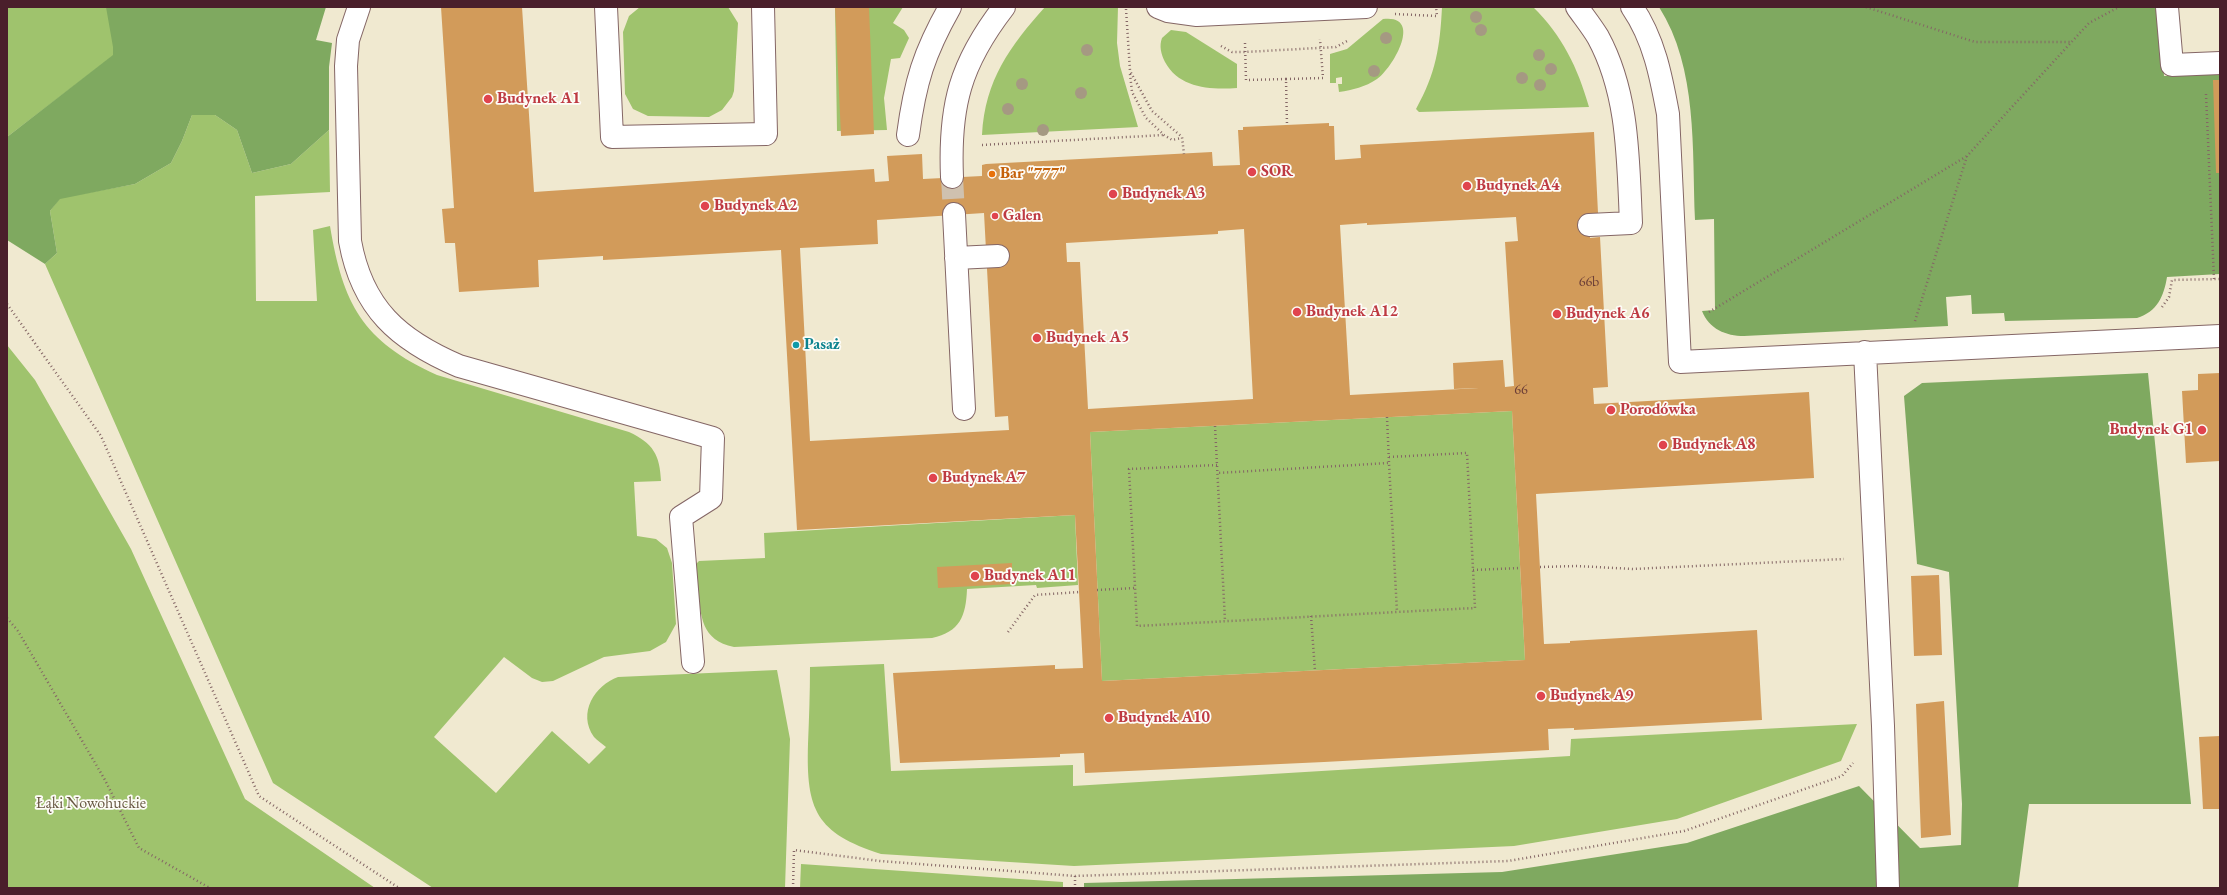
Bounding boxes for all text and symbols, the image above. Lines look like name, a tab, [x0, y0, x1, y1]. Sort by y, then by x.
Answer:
place label: Budynek A1	[497, 89, 580, 109]
marker: Budynek A1	[482, 93, 494, 105]
place label: SOR	[1261, 162, 1293, 182]
place label: Bar "777"	[1000, 164, 1066, 184]
marker: SOR	[1246, 166, 1258, 178]
marker: Bar "777"	[987, 169, 997, 179]
place label: Budynek A4	[1476, 176, 1559, 196]
marker: Budynek A4	[1461, 180, 1473, 192]
place label: Budynek A3	[1122, 184, 1205, 204]
marker: Budynek A3	[1107, 188, 1119, 200]
place label: Budynek A2	[714, 196, 797, 216]
marker: Budynek A2	[699, 200, 711, 212]
place label: Galen	[1003, 206, 1042, 226]
marker: Galen	[990, 211, 1000, 221]
house number: 66b	[1579, 274, 1599, 290]
place label: Budynek A12	[1306, 302, 1398, 322]
place label: Budynek A6	[1566, 304, 1649, 324]
marker: Budynek A12	[1291, 306, 1303, 318]
marker: Budynek A6	[1551, 308, 1563, 320]
place label: Budynek A5	[1046, 328, 1129, 348]
marker: Budynek A5	[1031, 332, 1043, 344]
place label: Pasaż	[804, 335, 840, 355]
marker: Pasaż	[791, 340, 801, 350]
house number: 66	[1514, 382, 1528, 398]
place label: Porodówka	[1620, 400, 1696, 420]
marker: Porodówka	[1605, 404, 1617, 416]
place label: Budynek G1	[2110, 420, 2193, 440]
marker: Budynek G1	[2196, 424, 2208, 436]
place label: Budynek A8	[1672, 435, 1755, 455]
marker: Budynek A8	[1657, 439, 1669, 451]
place label: Budynek A7	[942, 468, 1025, 488]
marker: Budynek A7	[927, 472, 939, 484]
place label: Budynek A11	[984, 566, 1076, 586]
marker: Budynek A11	[969, 570, 981, 582]
place label: Budynek A9	[1550, 686, 1633, 706]
marker: Budynek A9	[1535, 690, 1547, 702]
place label: Budynek A10	[1118, 708, 1210, 728]
marker: Budynek A10	[1103, 712, 1115, 724]
park label: Łąki Nowohuckie	[36, 794, 146, 814]

